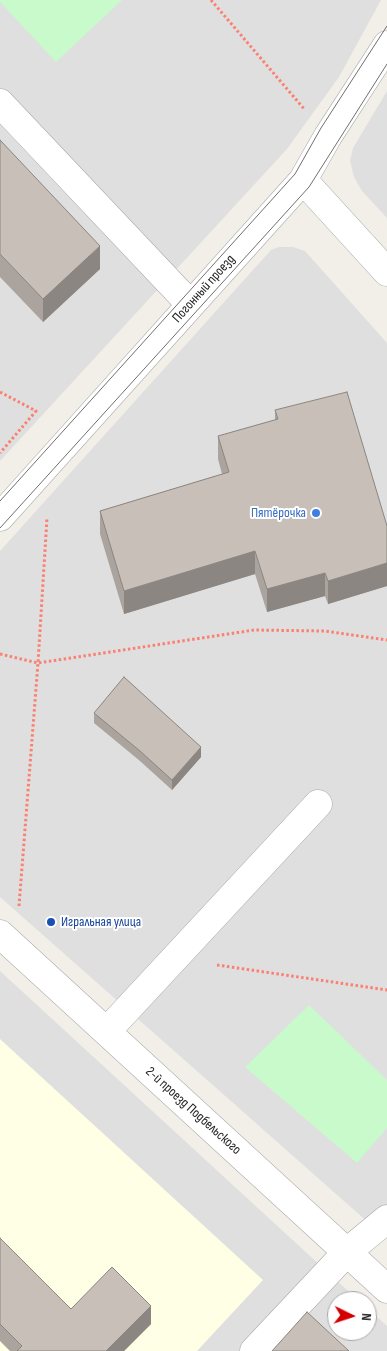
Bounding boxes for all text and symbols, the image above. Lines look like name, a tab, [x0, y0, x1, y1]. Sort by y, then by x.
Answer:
street label: Погонный проезд	[169, 252, 239, 326]
place label: Пятёрочка	[251, 505, 306, 521]
marker: Пятёрочка	[310, 507, 322, 519]
place label: Игральная улица	[61, 914, 141, 930]
marker: Игральная улица	[45, 916, 57, 928]
street label: 2-й проезд Подбельского	[142, 1064, 244, 1158]
north arrow	[327, 1291, 377, 1341]
text: N	[358, 1313, 375, 1321]

